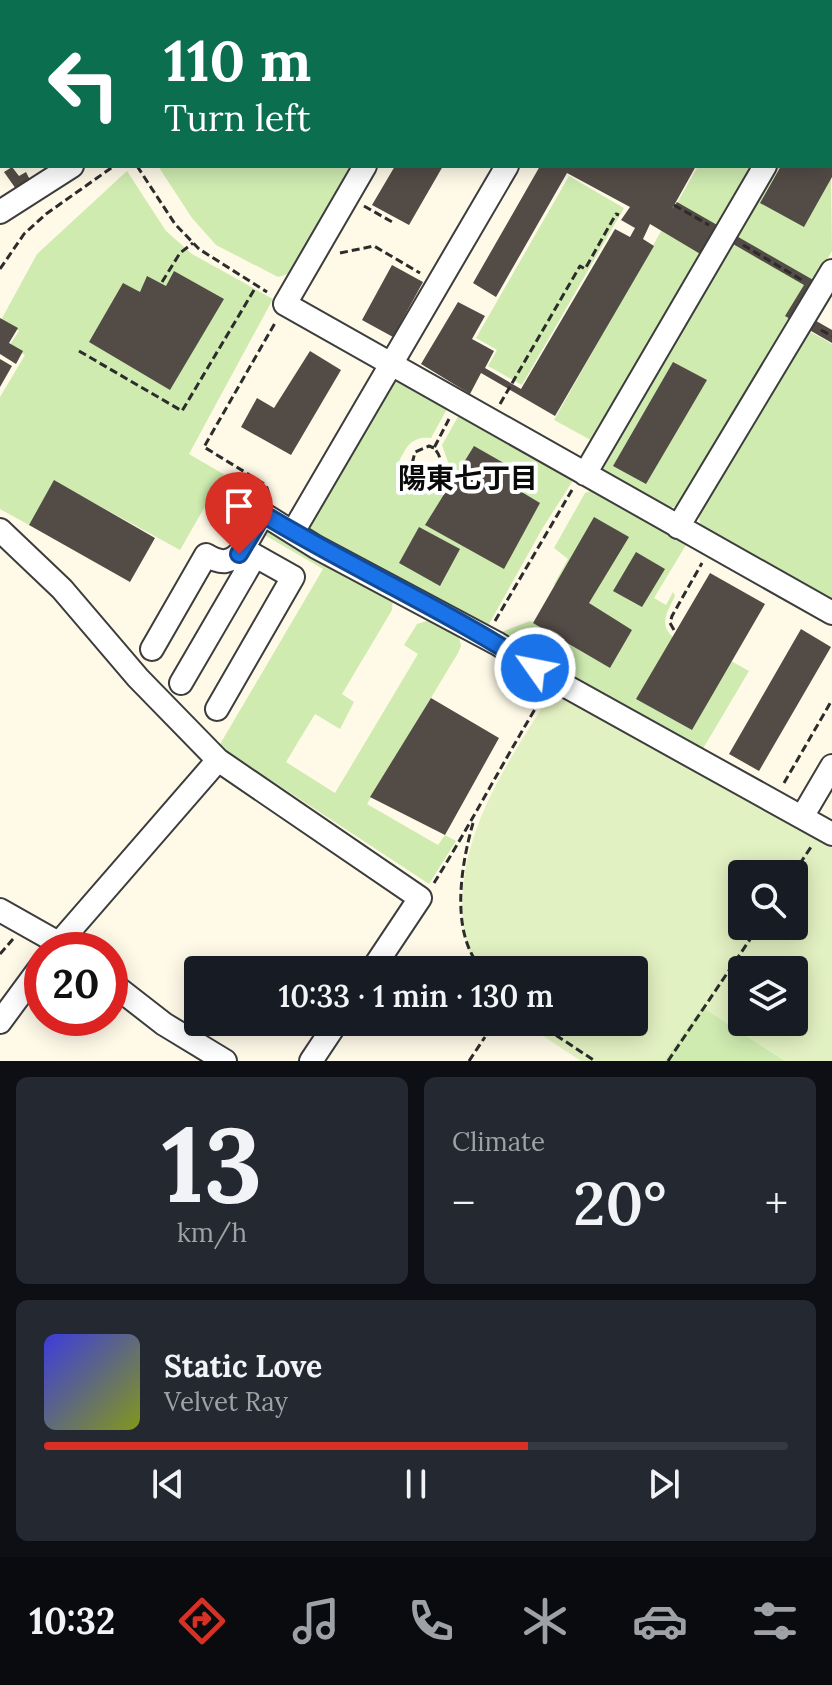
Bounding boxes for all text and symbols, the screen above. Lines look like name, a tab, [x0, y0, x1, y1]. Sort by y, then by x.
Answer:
text: 110 m	[164, 25, 311, 96]
icon: left	[32, 32, 136, 136]
text: Turn left	[164, 95, 311, 141]
district label: 陽東七丁目	[398, 460, 538, 496]
pin	[205, 472, 273, 554]
icon: arrive	[217, 484, 261, 528]
position arrow	[493, 626, 577, 710]
map controls	[728, 860, 808, 1036]
button: search	[728, 860, 808, 940]
speed limit sign: 20	[24, 932, 128, 1036]
button: layers	[728, 956, 808, 1036]
text: 10:33 · 1 min · 130 m	[278, 977, 554, 1015]
text: 13	[162, 1097, 262, 1230]
text: Climate	[452, 1125, 545, 1158]
text: 20°	[573, 1165, 667, 1241]
text: −	[452, 1175, 475, 1231]
text: +	[765, 1175, 788, 1231]
text: km/h	[177, 1216, 247, 1249]
text: Static Love	[164, 1347, 322, 1385]
text: Velvet Ray	[164, 1385, 288, 1418]
icon: previous	[146, 1462, 190, 1506]
icon: pause	[394, 1462, 438, 1506]
icon: next	[642, 1462, 686, 1506]
icon: directions	[174, 1593, 230, 1649]
icon: music	[288, 1593, 344, 1649]
icon: phone	[403, 1593, 459, 1649]
icon: climate	[517, 1593, 573, 1649]
icon: car	[632, 1593, 688, 1649]
icon: filters	[747, 1593, 803, 1649]
text: 10:32	[29, 1598, 115, 1644]

